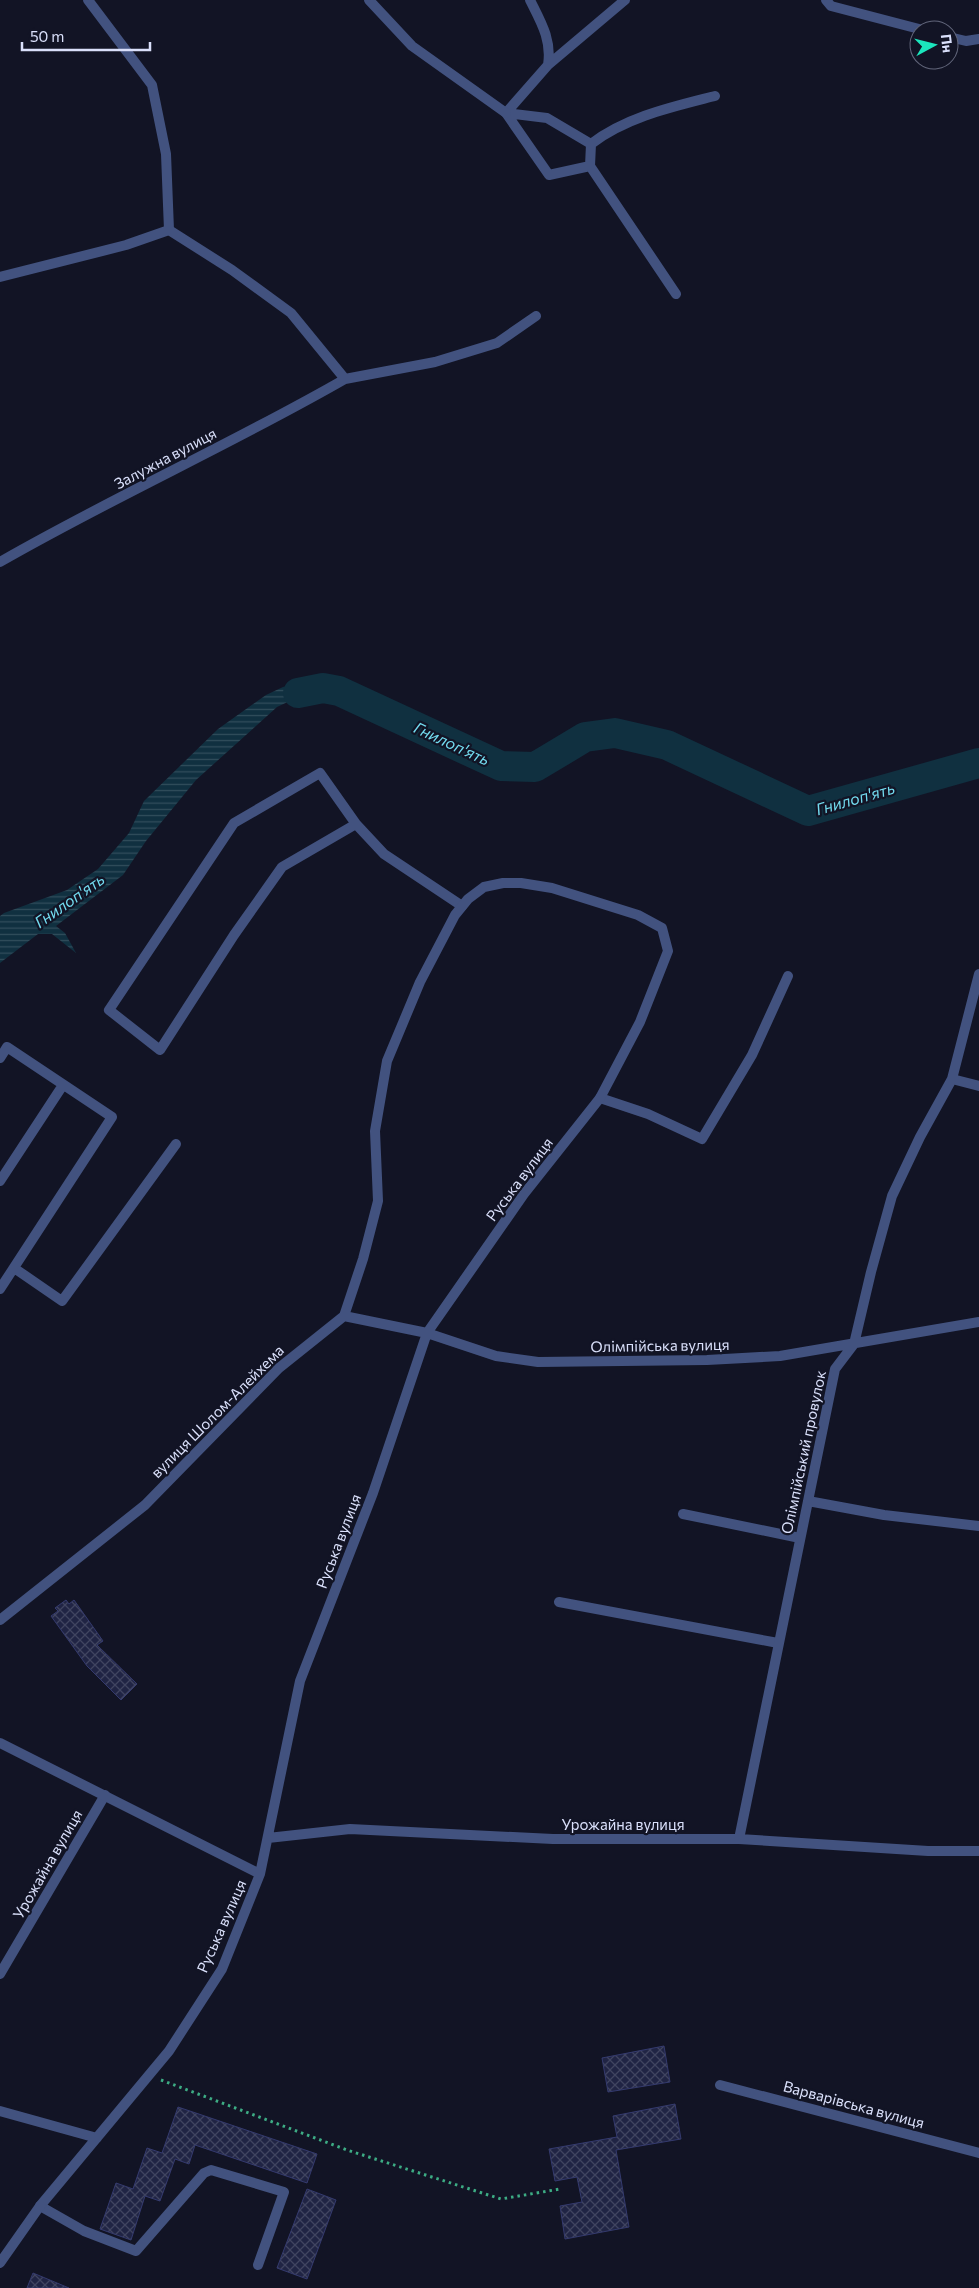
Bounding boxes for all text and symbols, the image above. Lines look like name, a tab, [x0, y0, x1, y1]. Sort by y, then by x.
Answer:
scale bar	[22, 20, 150, 52]
north arrow	[909, 20, 959, 70]
text: 50 m	[30, 27, 64, 45]
text: Пн	[938, 33, 957, 54]
street label: Залужна вулиця	[111, 424, 219, 492]
water label: Гнилоп'ять	[411, 717, 493, 769]
water label: Гнилоп'ять	[813, 778, 897, 818]
water label: Гнилоп'ять	[30, 869, 108, 931]
street label: Руська вулиця	[482, 1134, 556, 1224]
street label: Олімпійська вулиця	[590, 1335, 730, 1355]
street label: вулиця Шолом-Алейхема	[147, 1341, 287, 1481]
street label: Олімпійський провулок	[777, 1369, 829, 1535]
street label: Руська вулиця	[312, 1491, 364, 1591]
street label: Урожайна вулиця	[8, 1806, 86, 1922]
street label: Урожайна вулиця	[561, 1815, 685, 1833]
street label: Руська вулиця	[192, 1877, 250, 1975]
street label: Варварівська вулиця	[781, 2076, 927, 2132]

